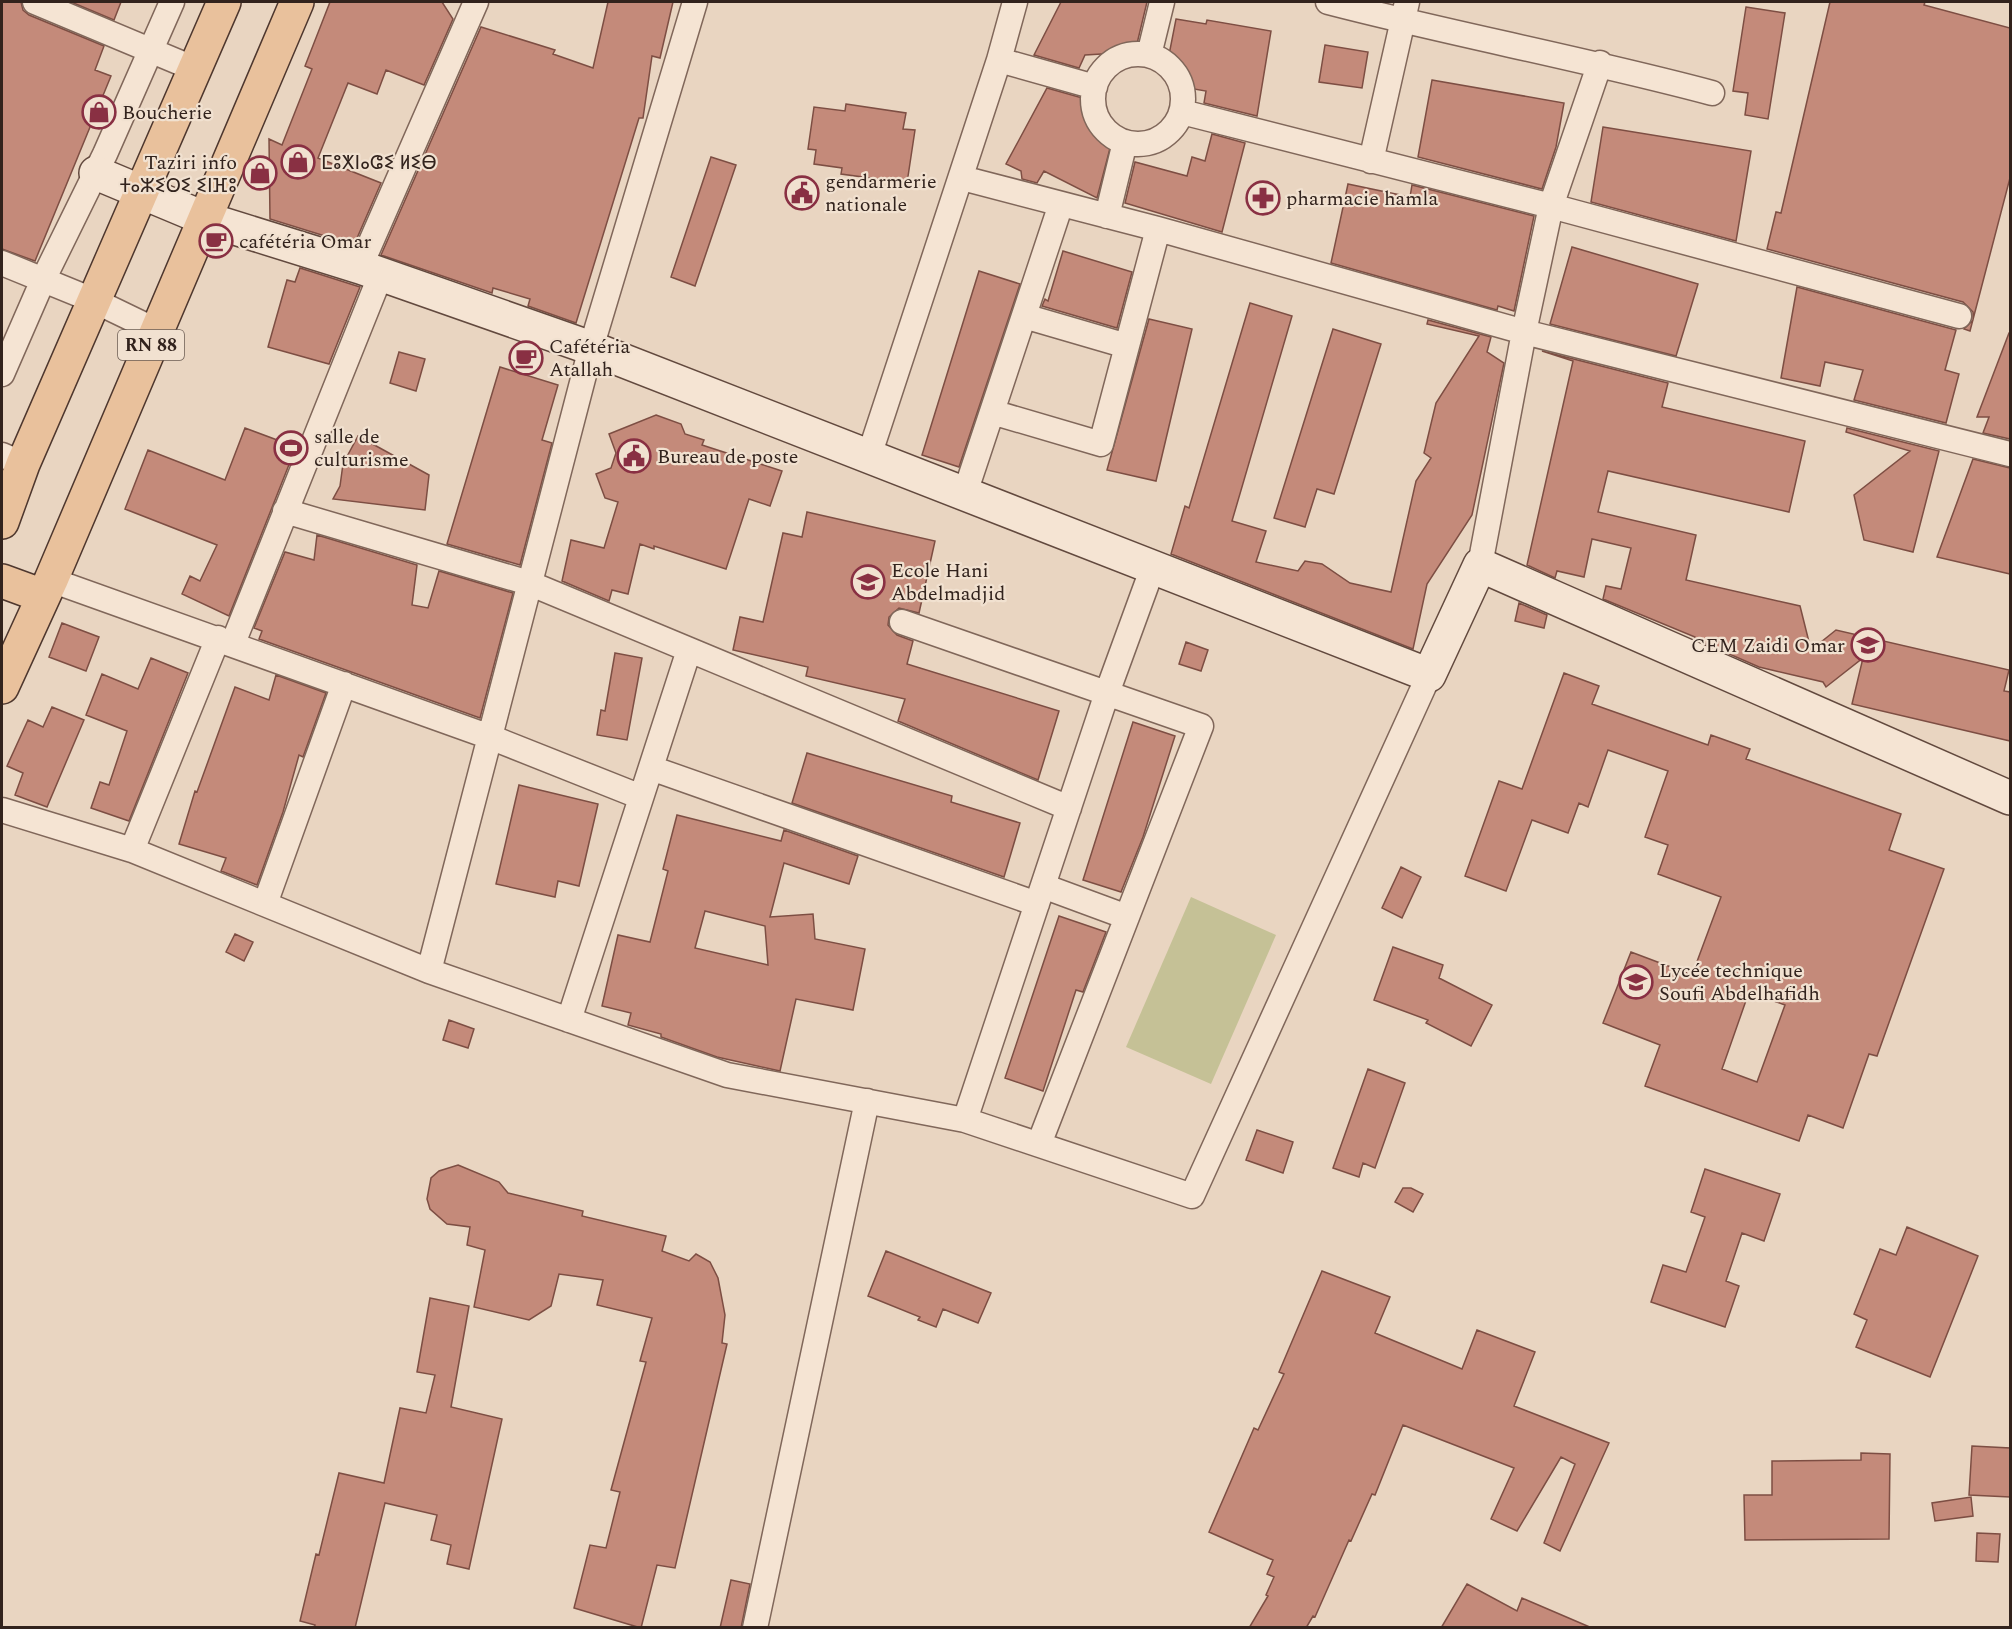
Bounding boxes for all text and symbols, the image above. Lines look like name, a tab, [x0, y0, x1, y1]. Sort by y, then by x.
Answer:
shop icon: Boucherie	[81, 94, 117, 130]
place label: Boucherie	[122, 98, 212, 128]
shop icon: ⵎⵓⵅⵏⴰⵛⵉ ⵍⵉⴱ	[280, 144, 316, 180]
place label: Taziri info ⵜⴰⵣⵉⵔⵉ ⵉⵏⴼⵓ	[120, 148, 237, 201]
place label: ⵎⵓⵅⵏⴰⵛⵉ ⵍⵉⴱ	[321, 148, 437, 178]
shop icon: Taziri info ⵜⴰⵣⵉⵔⵉ ⵉⵏⴼⵓ	[242, 155, 278, 191]
place label: gendarmerie nationale	[825, 167, 937, 220]
public building icon: gendarmerie nationale	[784, 175, 820, 211]
pharmacy icon: pharmacie hamla	[1245, 180, 1281, 216]
place label: pharmacie hamla	[1286, 184, 1438, 214]
cafe icon: cafétéria Omar	[198, 223, 234, 259]
place label: cafétéria Omar	[239, 227, 371, 257]
road number: RN 88	[118, 330, 184, 360]
place label: Cafétéria Atallah	[549, 332, 631, 385]
cafe icon: Cafétéria Atallah	[508, 340, 544, 376]
place label: salle de culturisme	[314, 422, 409, 475]
sports icon: salle de culturisme	[273, 430, 309, 466]
public building icon: Bureau de poste	[616, 438, 652, 474]
place label: Bureau de poste	[657, 442, 798, 472]
place label: Ecole Hani Abdelmadjid	[891, 556, 1005, 609]
school or university icon: Ecole Hani Abdelmadjid	[850, 564, 886, 600]
school or university icon: CEM Zaidi Omar	[1850, 627, 1886, 663]
place label: CEM Zaidi Omar	[1691, 631, 1845, 661]
place label: Lycée technique Soufi Abdelhafidh	[1659, 956, 1820, 1009]
school or university icon: Lycée technique Soufi Abdelhafidh	[1618, 964, 1654, 1000]

